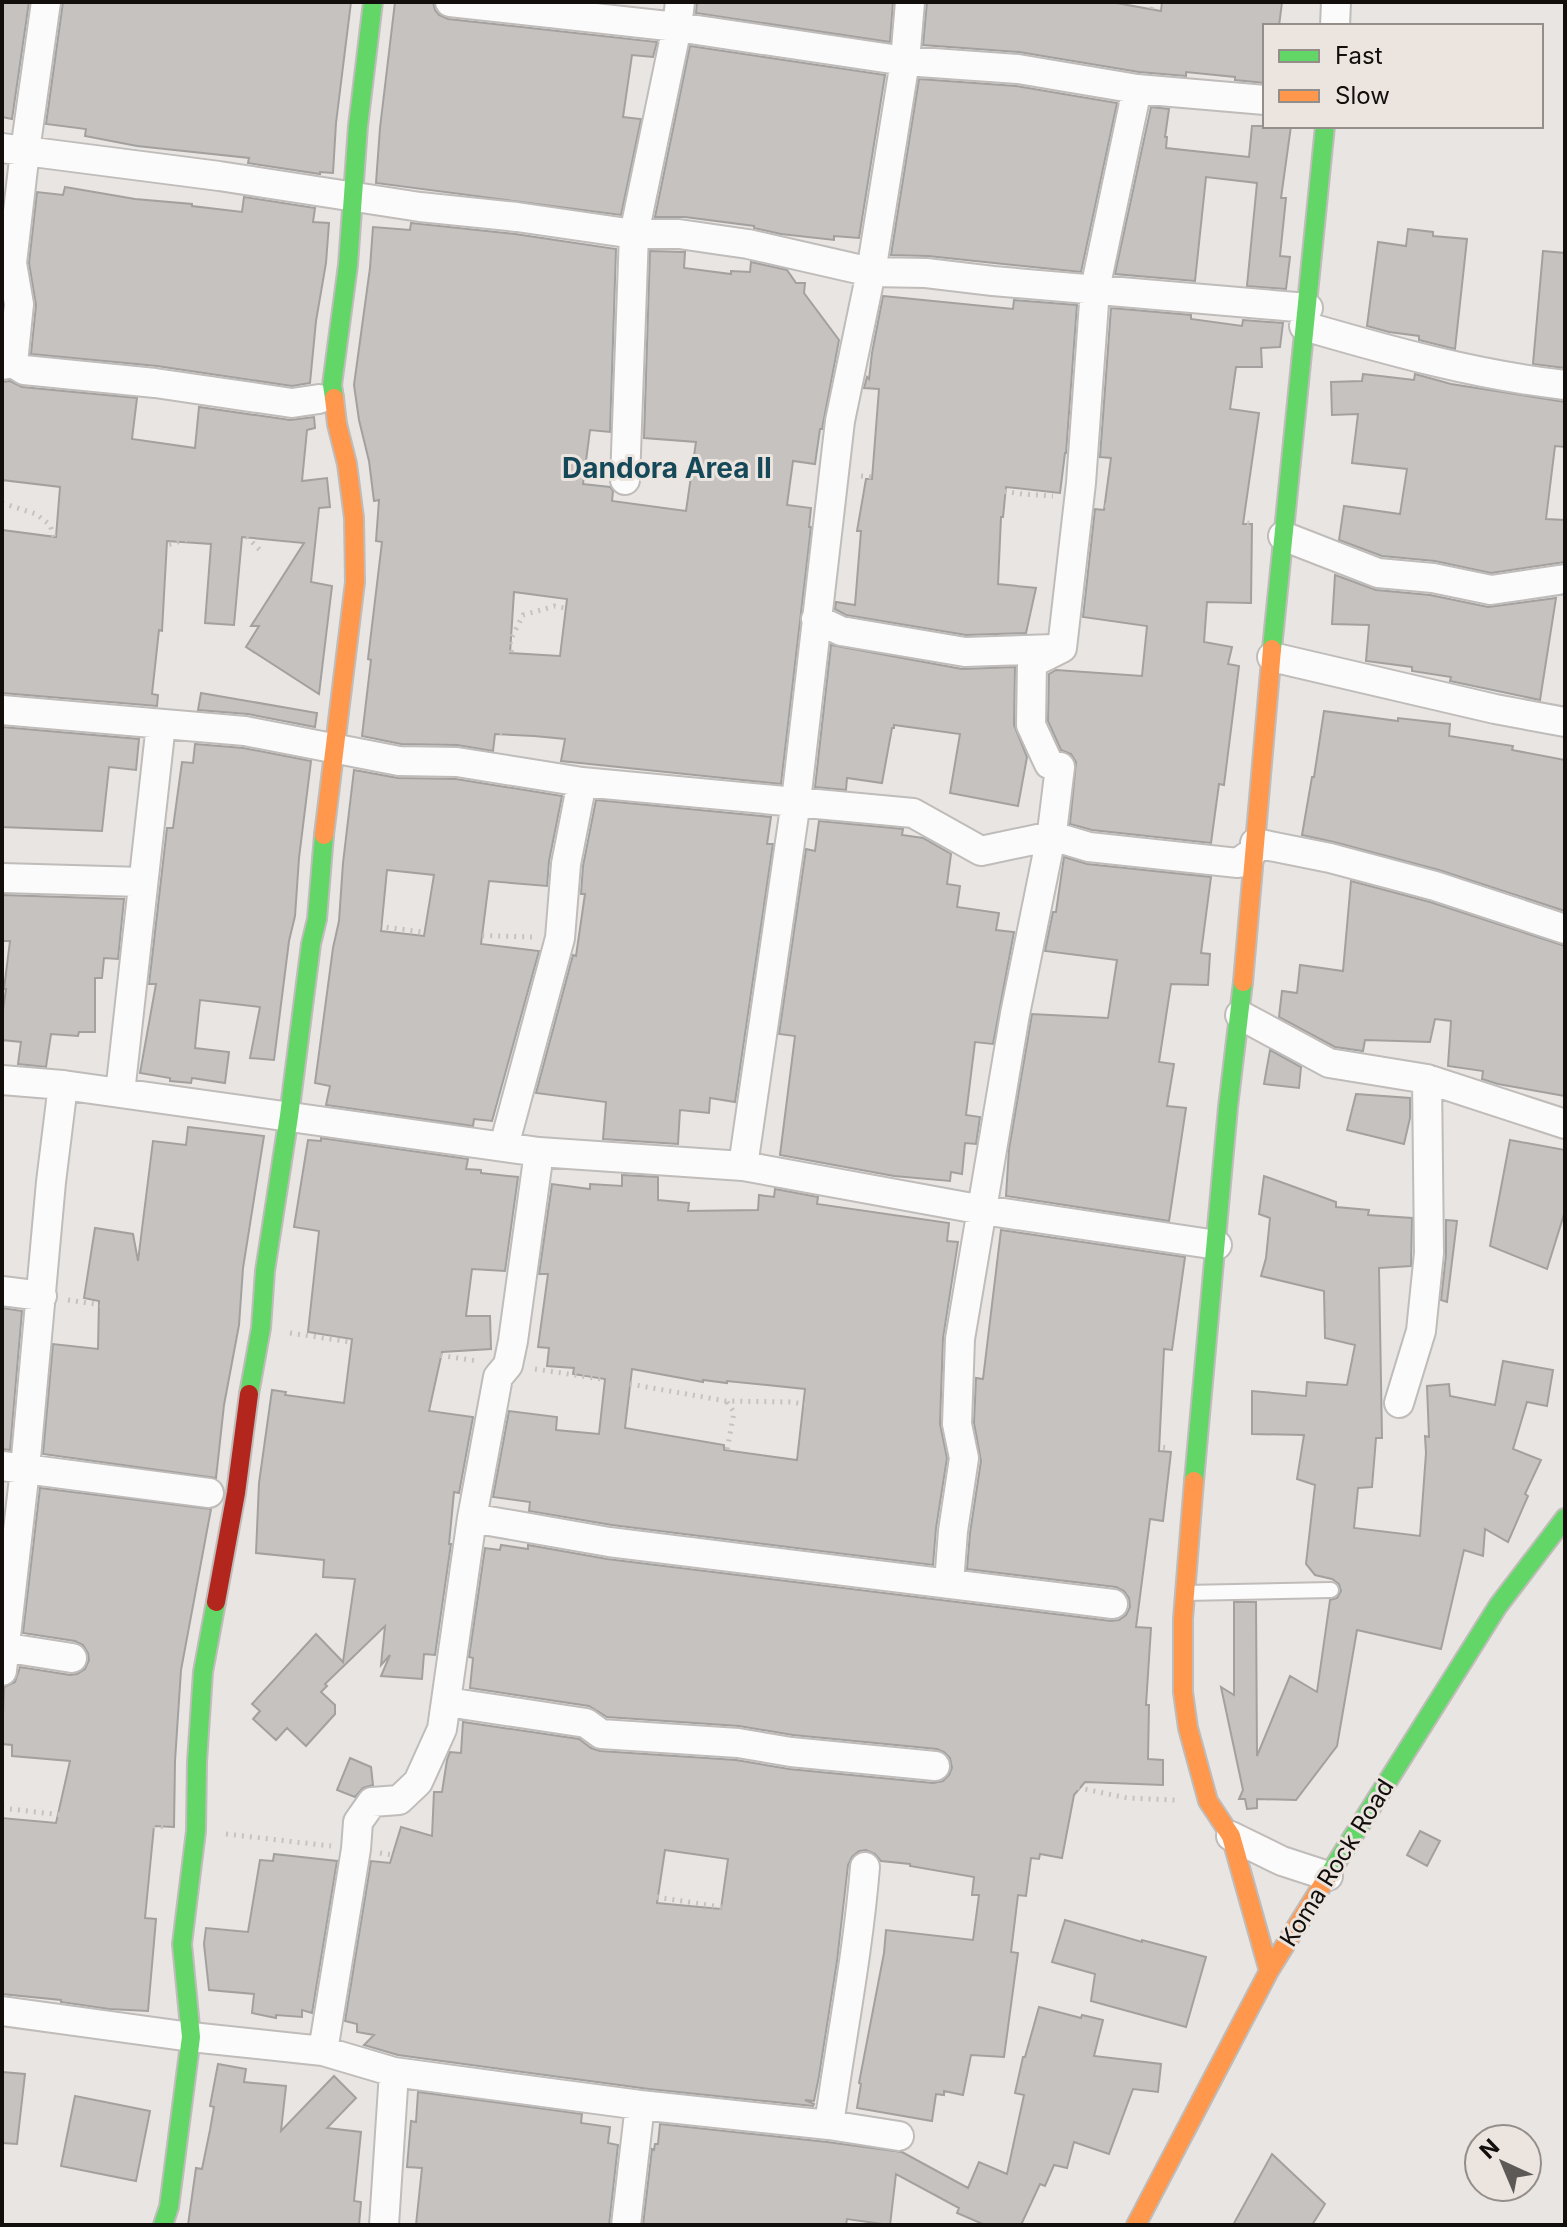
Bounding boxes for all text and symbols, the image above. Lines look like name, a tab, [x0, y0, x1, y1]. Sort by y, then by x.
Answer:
legend	[1263, 24, 1543, 128]
text: Fast	[1335, 41, 1383, 70]
text: Slow	[1335, 81, 1390, 110]
district label: Dandora Area II	[562, 451, 772, 485]
street label: Koma Rock Road	[1273, 1774, 1400, 1952]
north arrow	[1463, 2123, 1543, 2203]
text: N	[1474, 2133, 1504, 2164]

